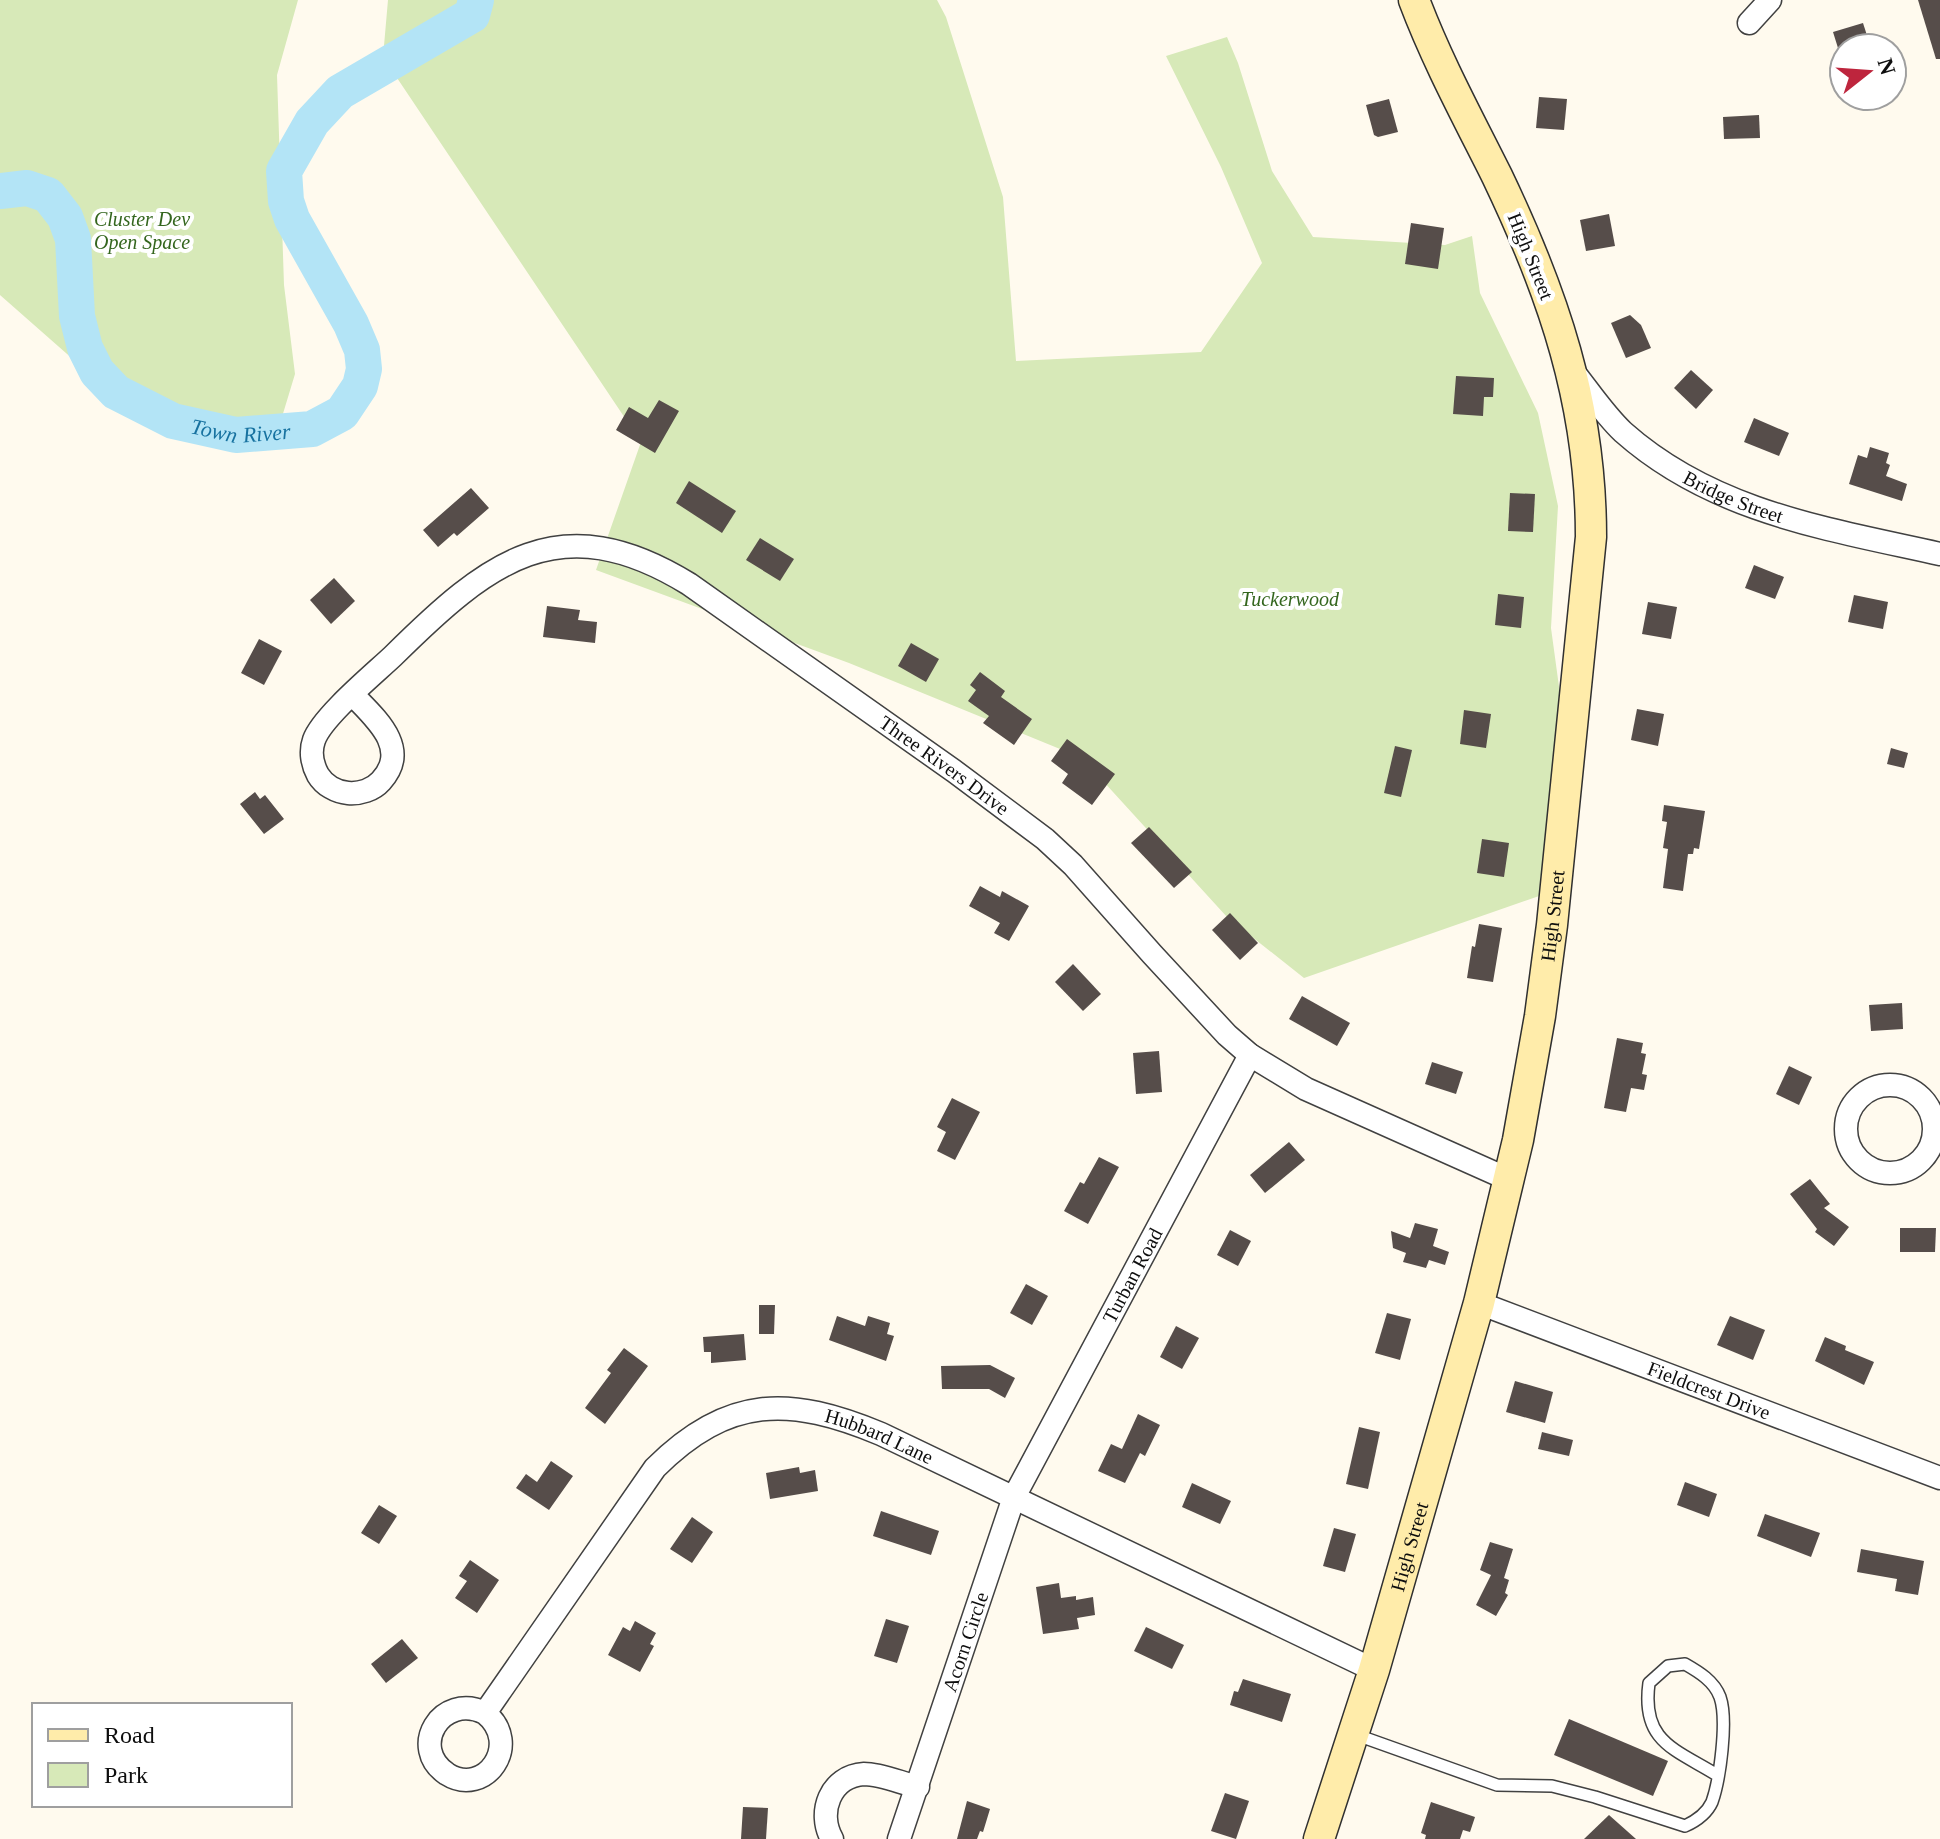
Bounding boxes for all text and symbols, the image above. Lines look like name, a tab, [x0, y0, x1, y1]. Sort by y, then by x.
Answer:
north arrow	[1828, 32, 1908, 112]
text: N	[1872, 55, 1901, 78]
park label: Cluster Dev Open Space	[94, 208, 190, 254]
street label: High Street	[1503, 209, 1559, 303]
water label: Town River	[189, 413, 292, 447]
street label: Bridge Street	[1680, 466, 1786, 527]
park label: Tuckerwood	[1241, 588, 1340, 610]
street label: Three Rivers Drive	[875, 711, 1014, 819]
street label: High Street	[1536, 869, 1568, 963]
street label: Turban Road	[1098, 1224, 1167, 1327]
street label: Fieldcrest Drive	[1645, 1357, 1774, 1424]
street label: Hubbard Lane	[823, 1404, 937, 1468]
street label: High Street	[1386, 1499, 1433, 1594]
street label: Acorn Circle	[938, 1589, 992, 1695]
legend	[32, 1703, 292, 1807]
text: Road	[104, 1722, 155, 1748]
text: Park	[104, 1762, 148, 1788]

